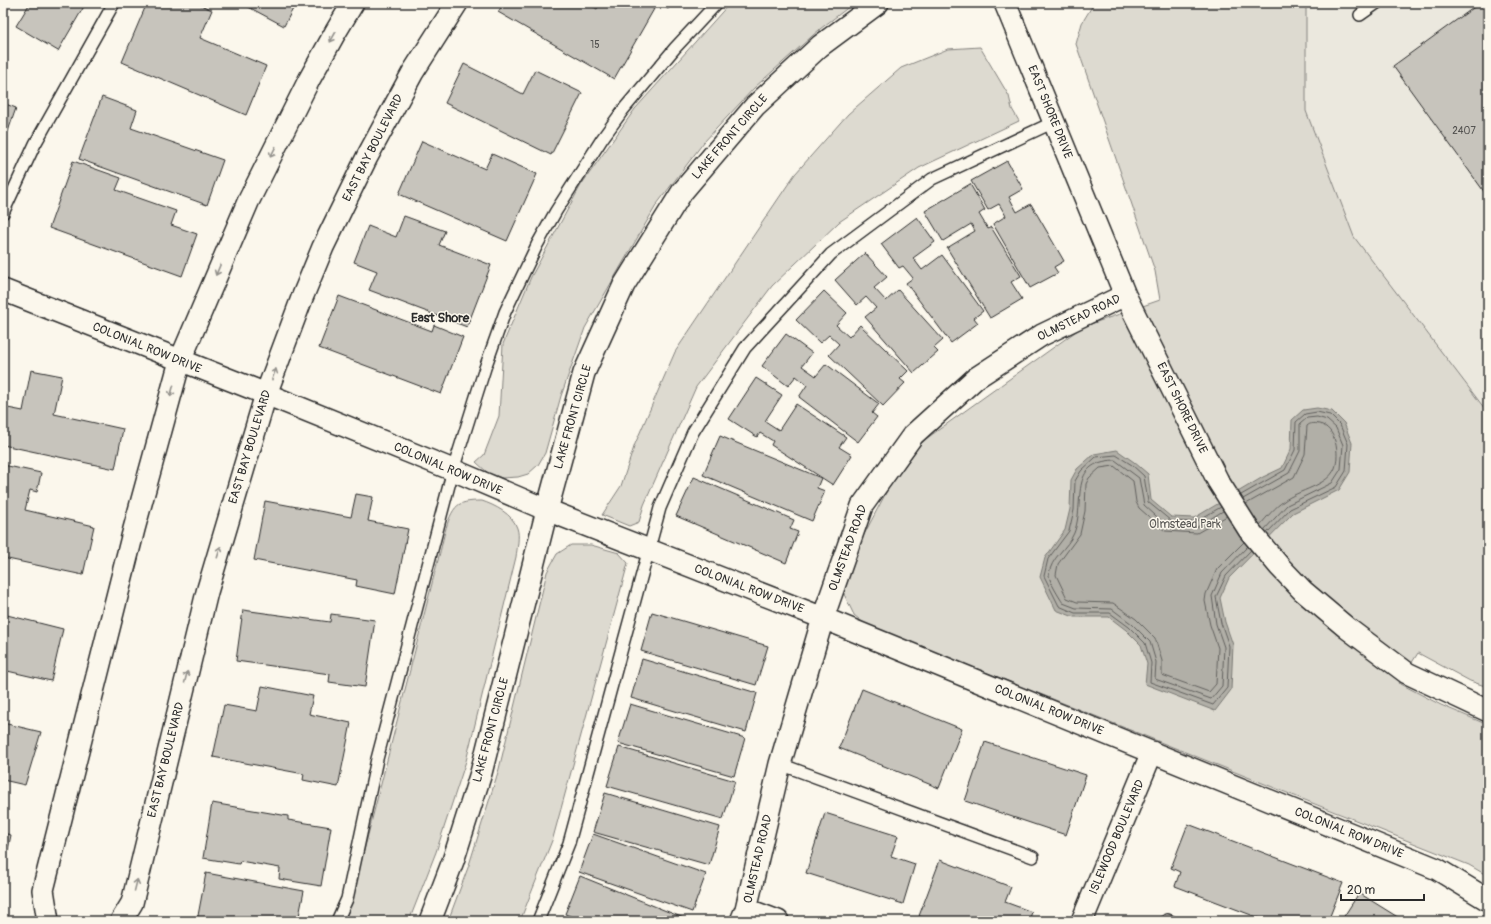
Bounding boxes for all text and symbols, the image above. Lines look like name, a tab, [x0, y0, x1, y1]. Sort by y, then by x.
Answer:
one-way arrow	[328, 30, 336, 42]
house number: 15	[590, 39, 600, 51]
street label: EAST SHORE DRIVE	[1024, 63, 1076, 161]
street label: EAST BAY BOULEVARD	[339, 91, 407, 204]
street label: LAKE FRONT CIRCLE	[689, 91, 771, 183]
house number: 2407	[1452, 125, 1476, 137]
one-way arrow	[269, 146, 276, 158]
one-way arrow	[214, 263, 222, 275]
street label: OLMSTEAD ROAD	[1035, 291, 1123, 345]
district label: East Shore	[411, 310, 470, 326]
street label: COLONIAL ROW DRIVE	[90, 319, 204, 377]
street label: EAST SHORE DRIVE	[1153, 360, 1211, 456]
street label: LAKE FRONT CIRCLE	[551, 363, 595, 471]
one-way arrow	[270, 368, 278, 380]
one-way arrow	[168, 384, 175, 397]
street label: EAST BAY BOULEVARD	[226, 388, 275, 506]
street label: COLONIAL ROW DRIVE	[392, 439, 504, 499]
street label: OLMSTEAD ROAD	[825, 502, 871, 593]
park label: Olmstead Park	[1149, 517, 1221, 532]
one-way arrow	[216, 545, 223, 558]
street label: COLONIAL ROW DRIVE	[692, 561, 806, 617]
one-way arrow	[183, 671, 191, 684]
street label: LAKE FRONT CIRCLE	[470, 676, 512, 784]
street label: COLONIAL ROW DRIVE	[992, 681, 1106, 739]
street label: EAST BAY BOULEVARD	[144, 700, 188, 819]
street label: ISLEWOOD BOULEVARD	[1086, 777, 1148, 896]
street label: COLONIAL ROW DRIVE	[1292, 804, 1406, 862]
street label: OLMSTEAD ROAD	[740, 813, 776, 905]
scale bar	[1341, 876, 1424, 902]
one-way arrow	[133, 879, 140, 892]
text: 20 m	[1347, 883, 1376, 898]

